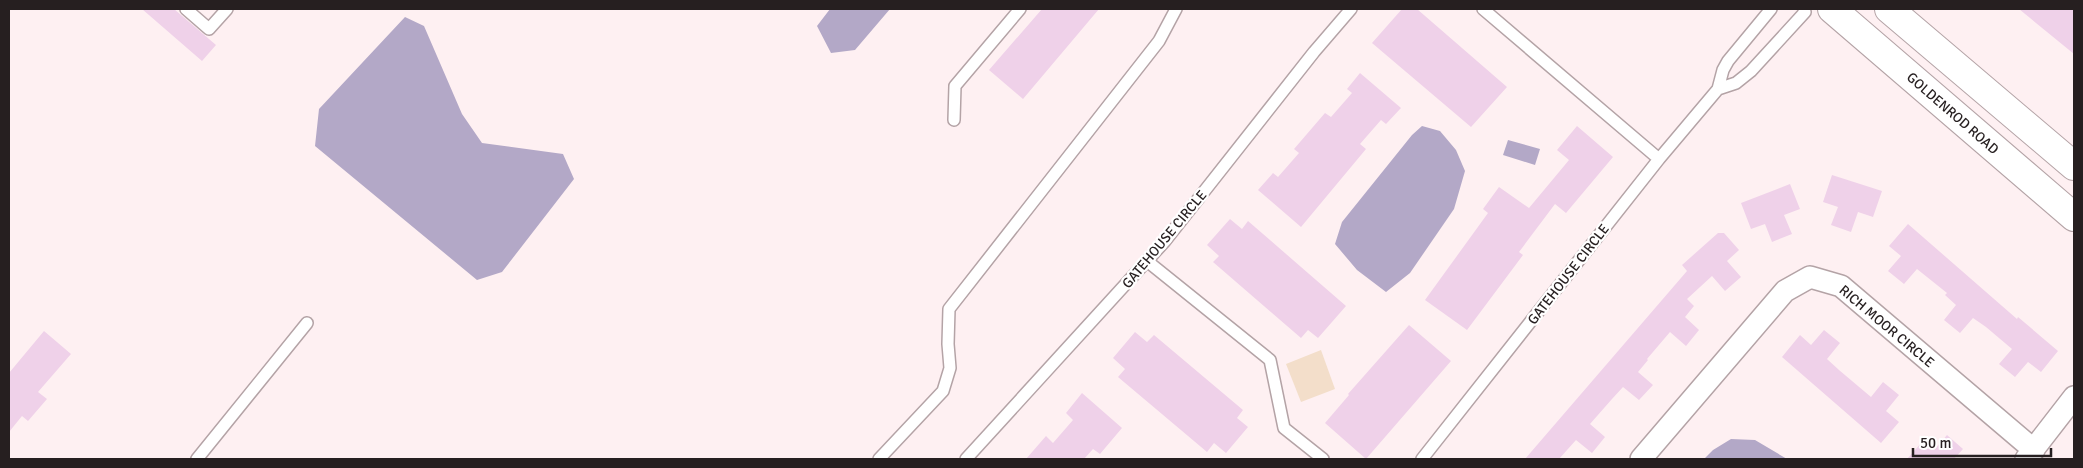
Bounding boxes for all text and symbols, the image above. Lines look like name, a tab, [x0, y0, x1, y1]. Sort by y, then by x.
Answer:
street label: GOLDENROD ROAD	[1903, 69, 2002, 158]
street label: GATEHOUSE CIRCLE	[1118, 187, 1210, 292]
street label: GATEHOUSE CIRCLE	[1524, 221, 1613, 328]
street label: RICH MOOR CIRCLE	[1836, 282, 1938, 371]
scale bar	[1913, 426, 2050, 458]
text: 50 m	[1920, 434, 1951, 452]

